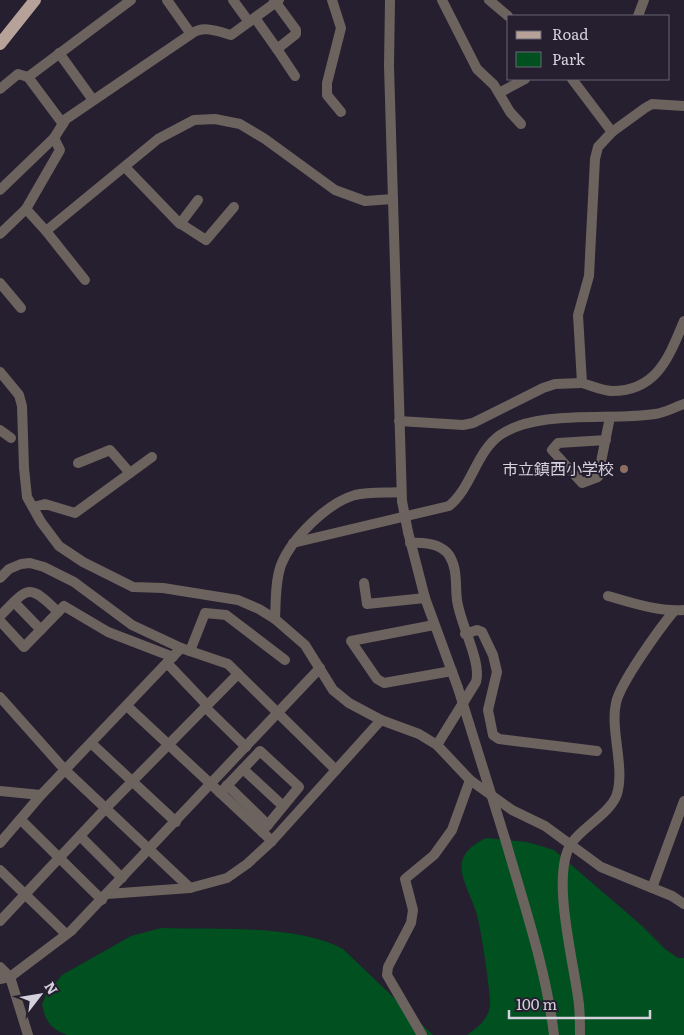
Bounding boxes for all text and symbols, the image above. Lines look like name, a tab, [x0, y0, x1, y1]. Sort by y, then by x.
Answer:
legend	[507, 15, 669, 80]
text: Road	[552, 22, 588, 45]
text: Park	[552, 47, 586, 70]
place label: 市立鎮西小学校	[502, 456, 614, 480]
marker: 市立鎮西小学校	[618, 463, 630, 475]
north arrow	[15, 970, 65, 1020]
text: N	[40, 978, 64, 998]
scale bar	[509, 988, 650, 1020]
text: 100 m	[516, 992, 557, 1015]

